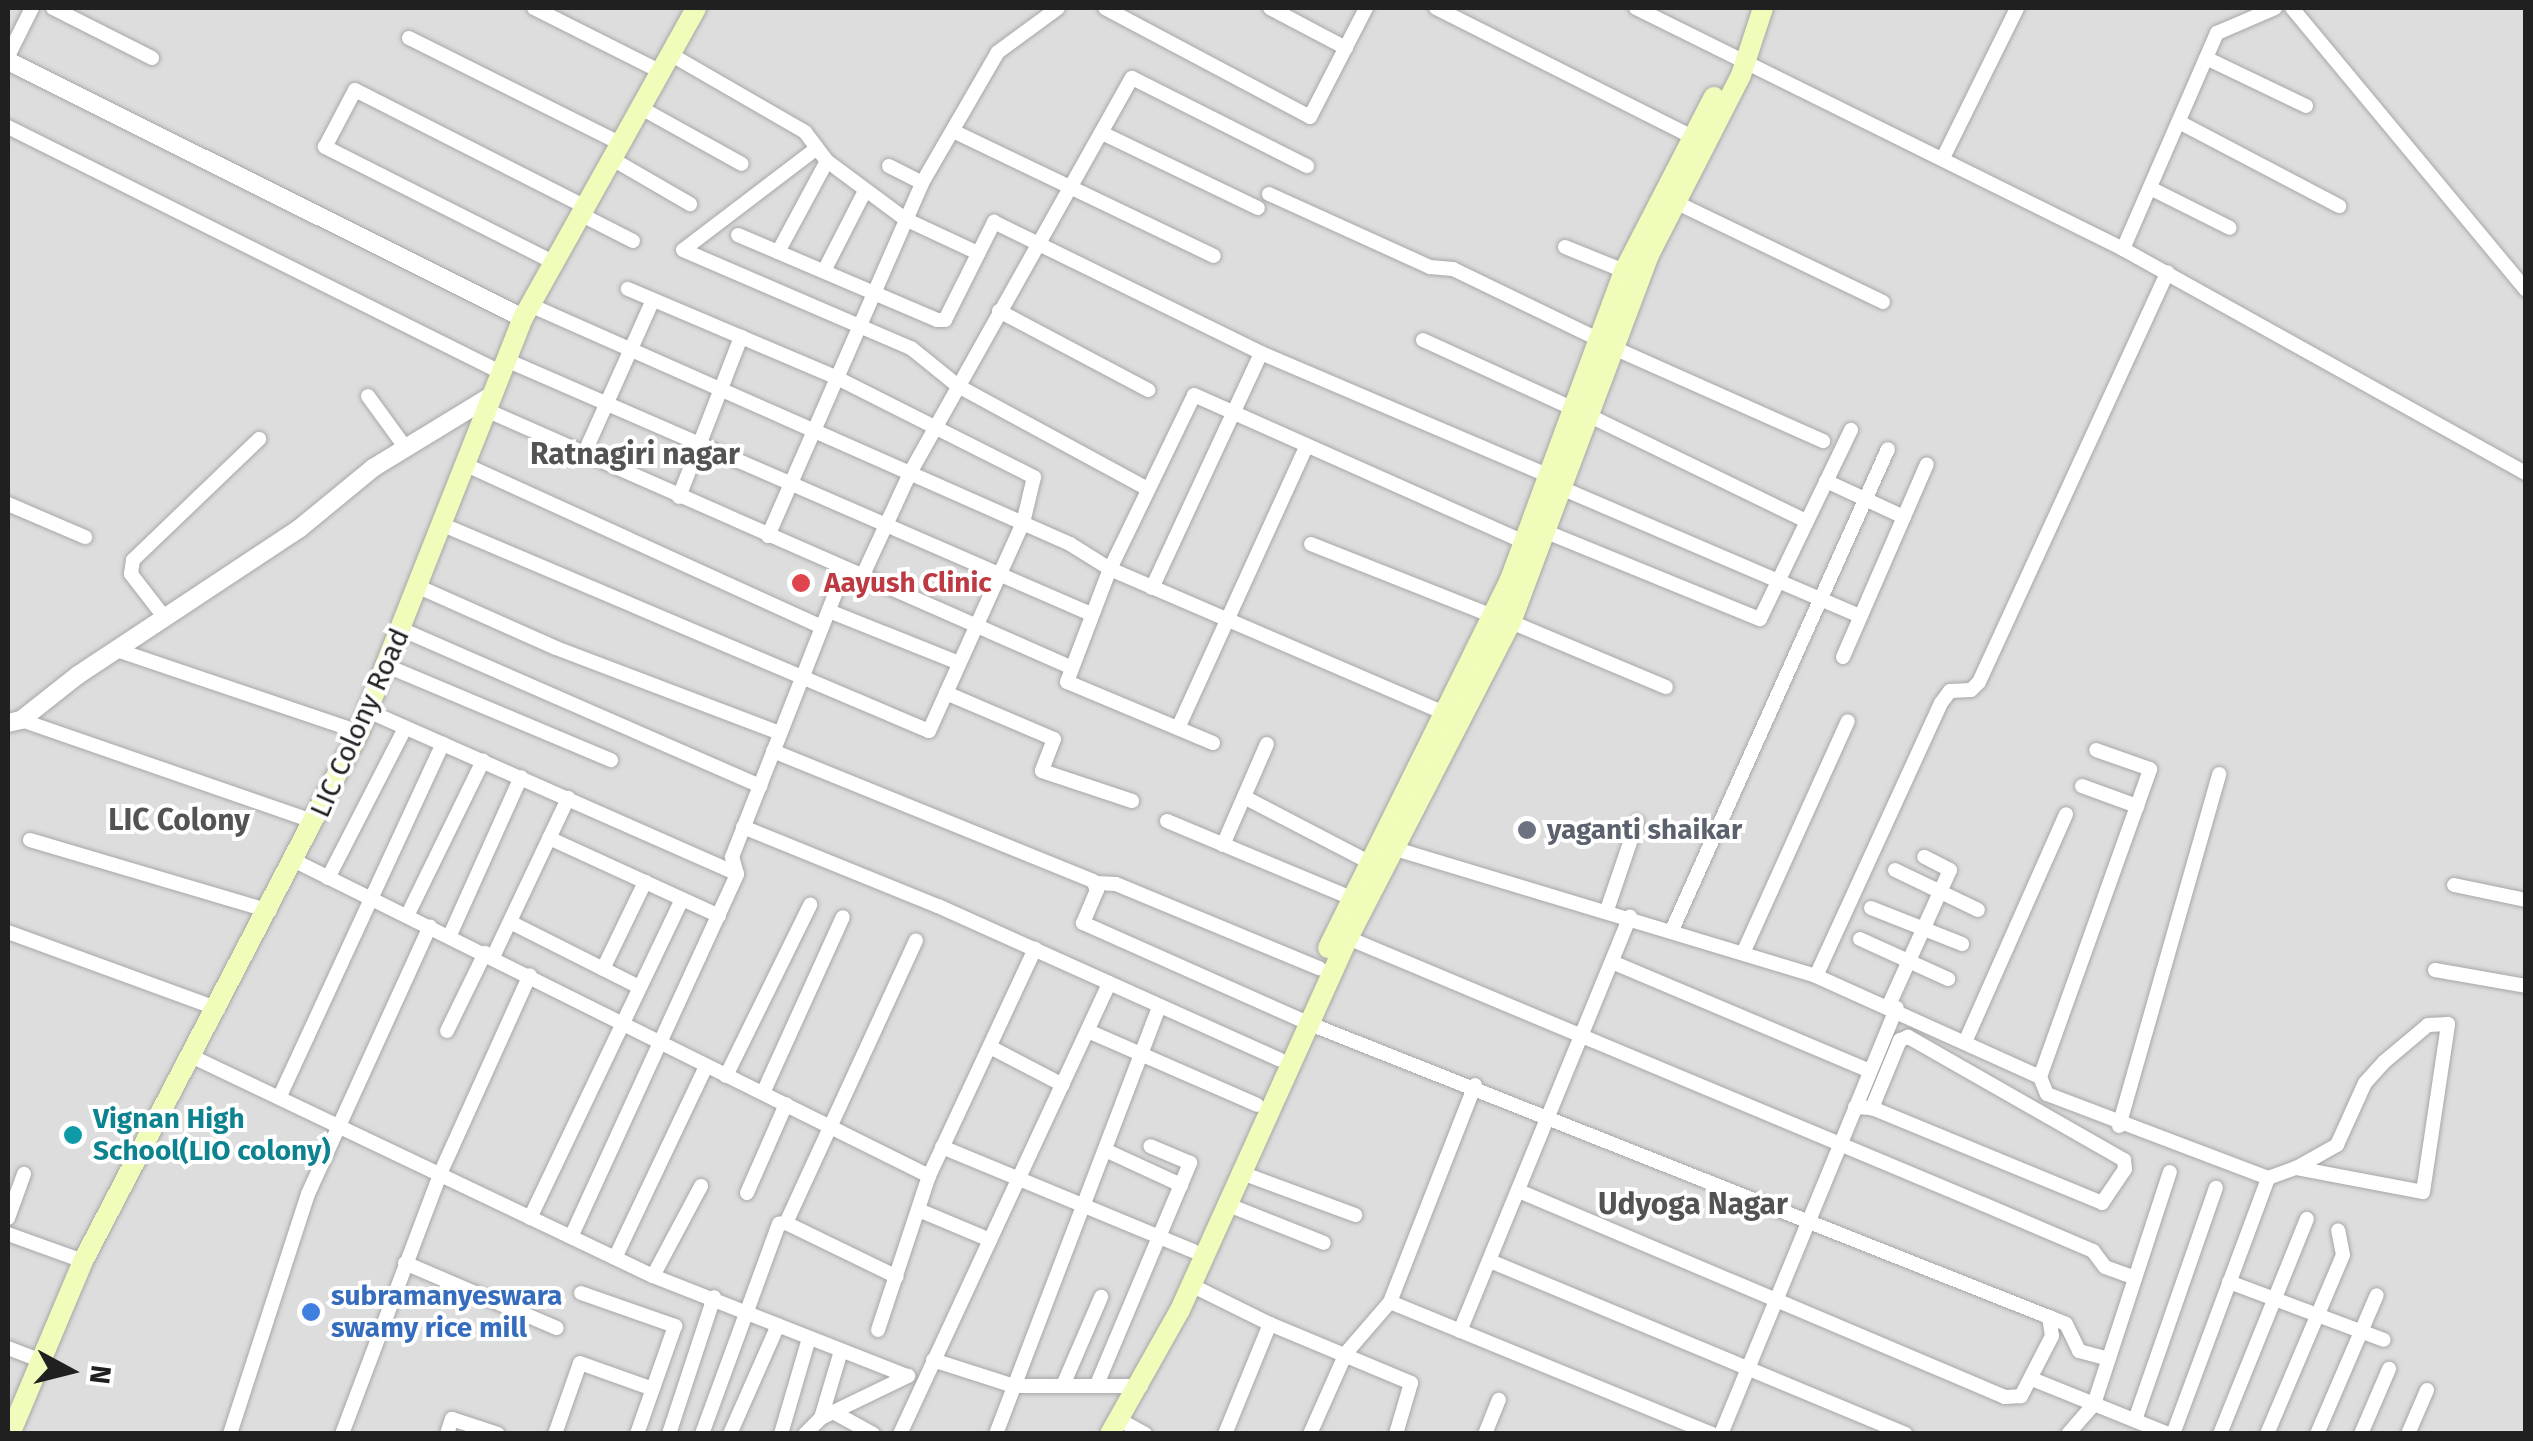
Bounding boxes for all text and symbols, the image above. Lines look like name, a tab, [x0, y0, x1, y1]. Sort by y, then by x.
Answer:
district label: Ratnagiri nagar	[530, 436, 740, 472]
place label: Aayush Clinic	[824, 566, 992, 600]
marker: Aayush Clinic	[788, 570, 814, 596]
street label: LIC Colony Road	[303, 623, 417, 823]
district label: LIC Colony	[108, 802, 250, 838]
place label: yaganti shaikar	[1547, 813, 1742, 847]
marker: yaganti shaikar	[1516, 819, 1538, 841]
place label: Vignan High School(LIO colony)	[93, 1102, 331, 1168]
marker: Vignan High School(LIO colony)	[62, 1124, 84, 1146]
district label: Udyoga Nagar	[1598, 1186, 1788, 1222]
place label: subramanyeswara swamy rice mill	[331, 1279, 562, 1345]
marker: subramanyeswara swamy rice mill	[300, 1301, 322, 1323]
north arrow	[20, 1321, 120, 1421]
text: N	[83, 1363, 118, 1386]

